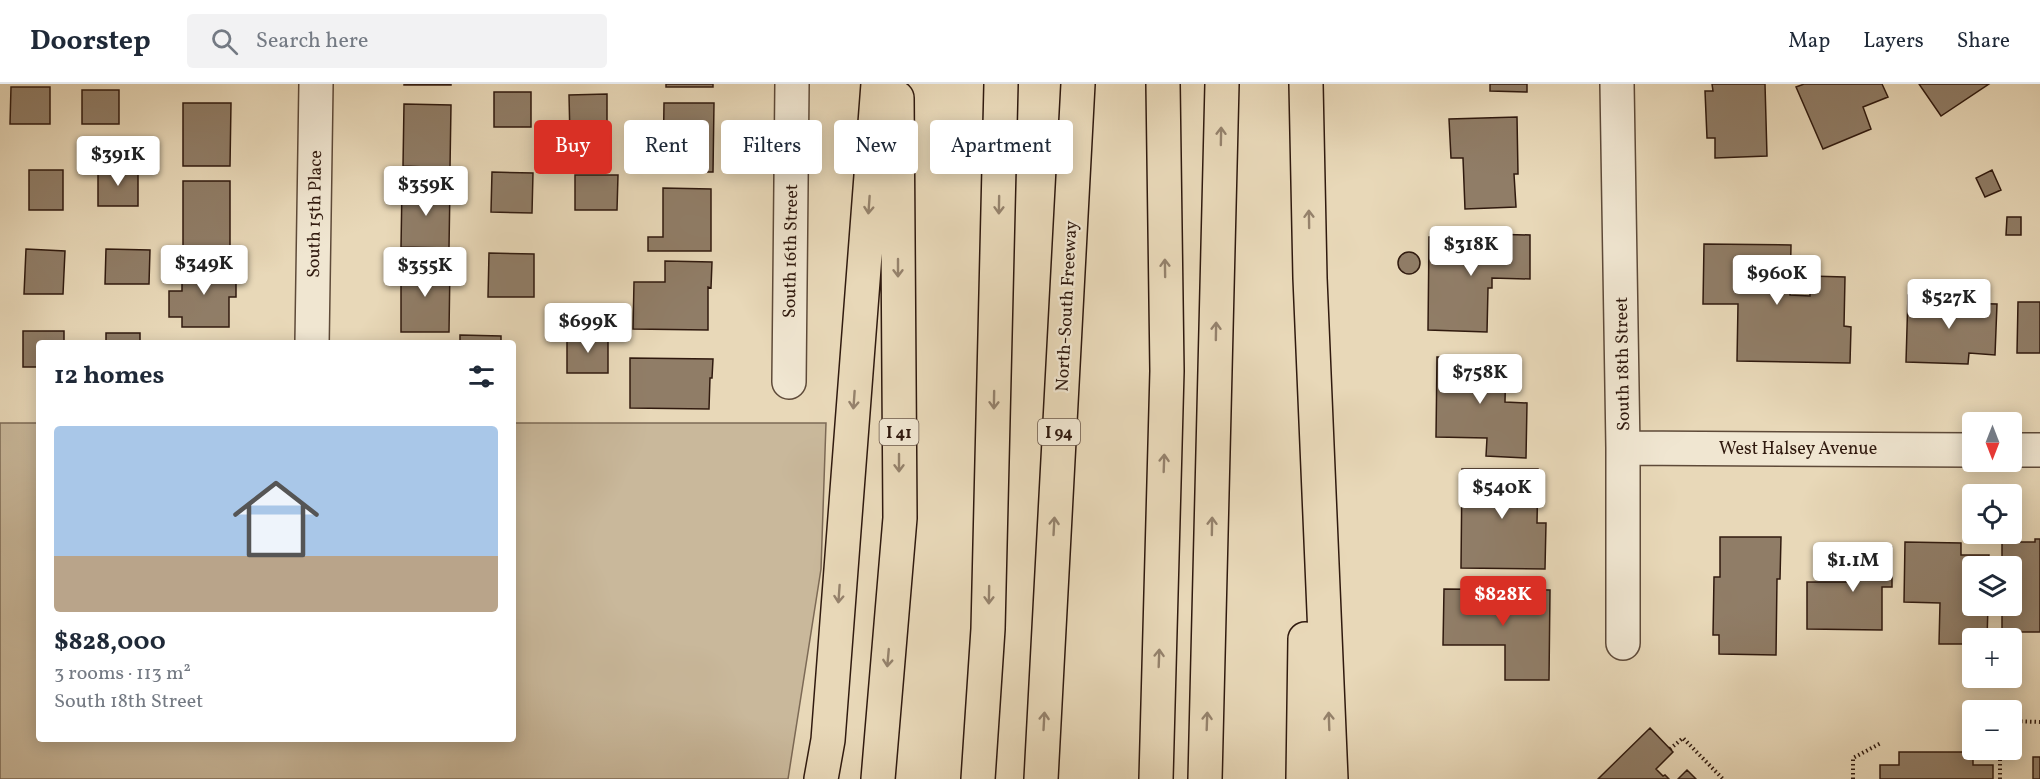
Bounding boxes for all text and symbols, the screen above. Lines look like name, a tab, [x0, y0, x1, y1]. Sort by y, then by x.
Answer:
search box	[187, 14, 607, 68]
text: Doorstep	[30, 22, 151, 61]
icon: search	[208, 25, 241, 58]
text: Search here	[256, 26, 369, 57]
text: Map	[1788, 27, 1830, 56]
text: Layers	[1863, 27, 1924, 56]
text: Share	[1957, 27, 2010, 56]
chip: Buy	[534, 120, 612, 174]
chip: Rent	[624, 120, 709, 174]
chip: Filters	[721, 120, 822, 174]
chip: New	[834, 120, 918, 174]
chip: Apartment	[930, 120, 1073, 174]
one-way arrow	[1215, 126, 1226, 146]
pin: $391K	[76, 136, 160, 187]
text: $391K	[91, 141, 145, 169]
street label: South 15th Place	[302, 150, 329, 278]
pin: $359K	[384, 166, 468, 217]
text: $359K	[398, 171, 454, 199]
street label: South 16th Street	[778, 184, 805, 318]
one-way arrow	[863, 195, 874, 215]
one-way arrow	[993, 195, 1004, 215]
one-way arrow	[1303, 210, 1315, 230]
street label: North-South Freeway	[1051, 220, 1084, 392]
pin: $318K	[1429, 226, 1513, 277]
text: $318K	[1444, 231, 1498, 259]
pin: $349K	[162, 245, 246, 296]
pin: $355K	[383, 247, 467, 298]
text: $349K	[175, 250, 233, 278]
text: $355K	[397, 252, 453, 280]
pin: $960K	[1735, 255, 1819, 306]
one-way arrow	[892, 258, 904, 278]
one-way arrow	[1159, 258, 1171, 278]
text: $960K	[1747, 260, 1807, 288]
pin: $527K	[1907, 279, 1991, 330]
text: $527K	[1922, 284, 1976, 312]
street label: South 18th Street	[1610, 297, 1637, 431]
pin: $699K	[546, 303, 630, 354]
text: $699K	[559, 308, 617, 336]
one-way arrow	[1211, 321, 1222, 341]
pin: $758K	[1438, 354, 1522, 405]
text: 12 homes	[54, 358, 165, 394]
text: $758K	[1452, 359, 1508, 387]
icon: filters	[465, 360, 498, 393]
one-way arrow	[848, 389, 859, 409]
one-way arrow	[988, 390, 999, 410]
north arrow	[1962, 412, 2022, 472]
map controls	[1962, 412, 2022, 760]
road number: I 41	[880, 419, 918, 445]
road number: I 94	[1038, 419, 1080, 445]
street label: West Halsey Avenue	[1719, 437, 1877, 462]
one-way arrow	[894, 453, 905, 473]
one-way arrow	[1159, 453, 1170, 473]
icon: home	[222, 465, 330, 573]
pin: $540K	[1460, 469, 1544, 520]
text: $540K	[1472, 474, 1532, 502]
button: locate	[1962, 484, 2022, 544]
one-way arrow	[1049, 516, 1060, 536]
one-way arrow	[1206, 516, 1218, 536]
pin: $1.1M	[1811, 542, 1895, 593]
text: $1.1M	[1827, 547, 1879, 575]
button: layers	[1962, 556, 2022, 616]
pin: $828K	[1461, 576, 1545, 627]
text: $828K	[1474, 581, 1532, 609]
one-way arrow	[833, 584, 844, 603]
one-way arrow	[983, 585, 995, 605]
text: $828,000	[54, 624, 166, 660]
button: +	[1962, 628, 2022, 688]
one-way arrow	[882, 648, 893, 667]
one-way arrow	[1153, 648, 1165, 668]
text: 3 rooms · 113 m²	[54, 660, 191, 688]
text: South 18th Street	[54, 688, 203, 716]
button: −	[1962, 700, 2022, 760]
one-way arrow	[1038, 711, 1049, 731]
one-way arrow	[1201, 711, 1212, 731]
one-way arrow	[1323, 711, 1334, 731]

